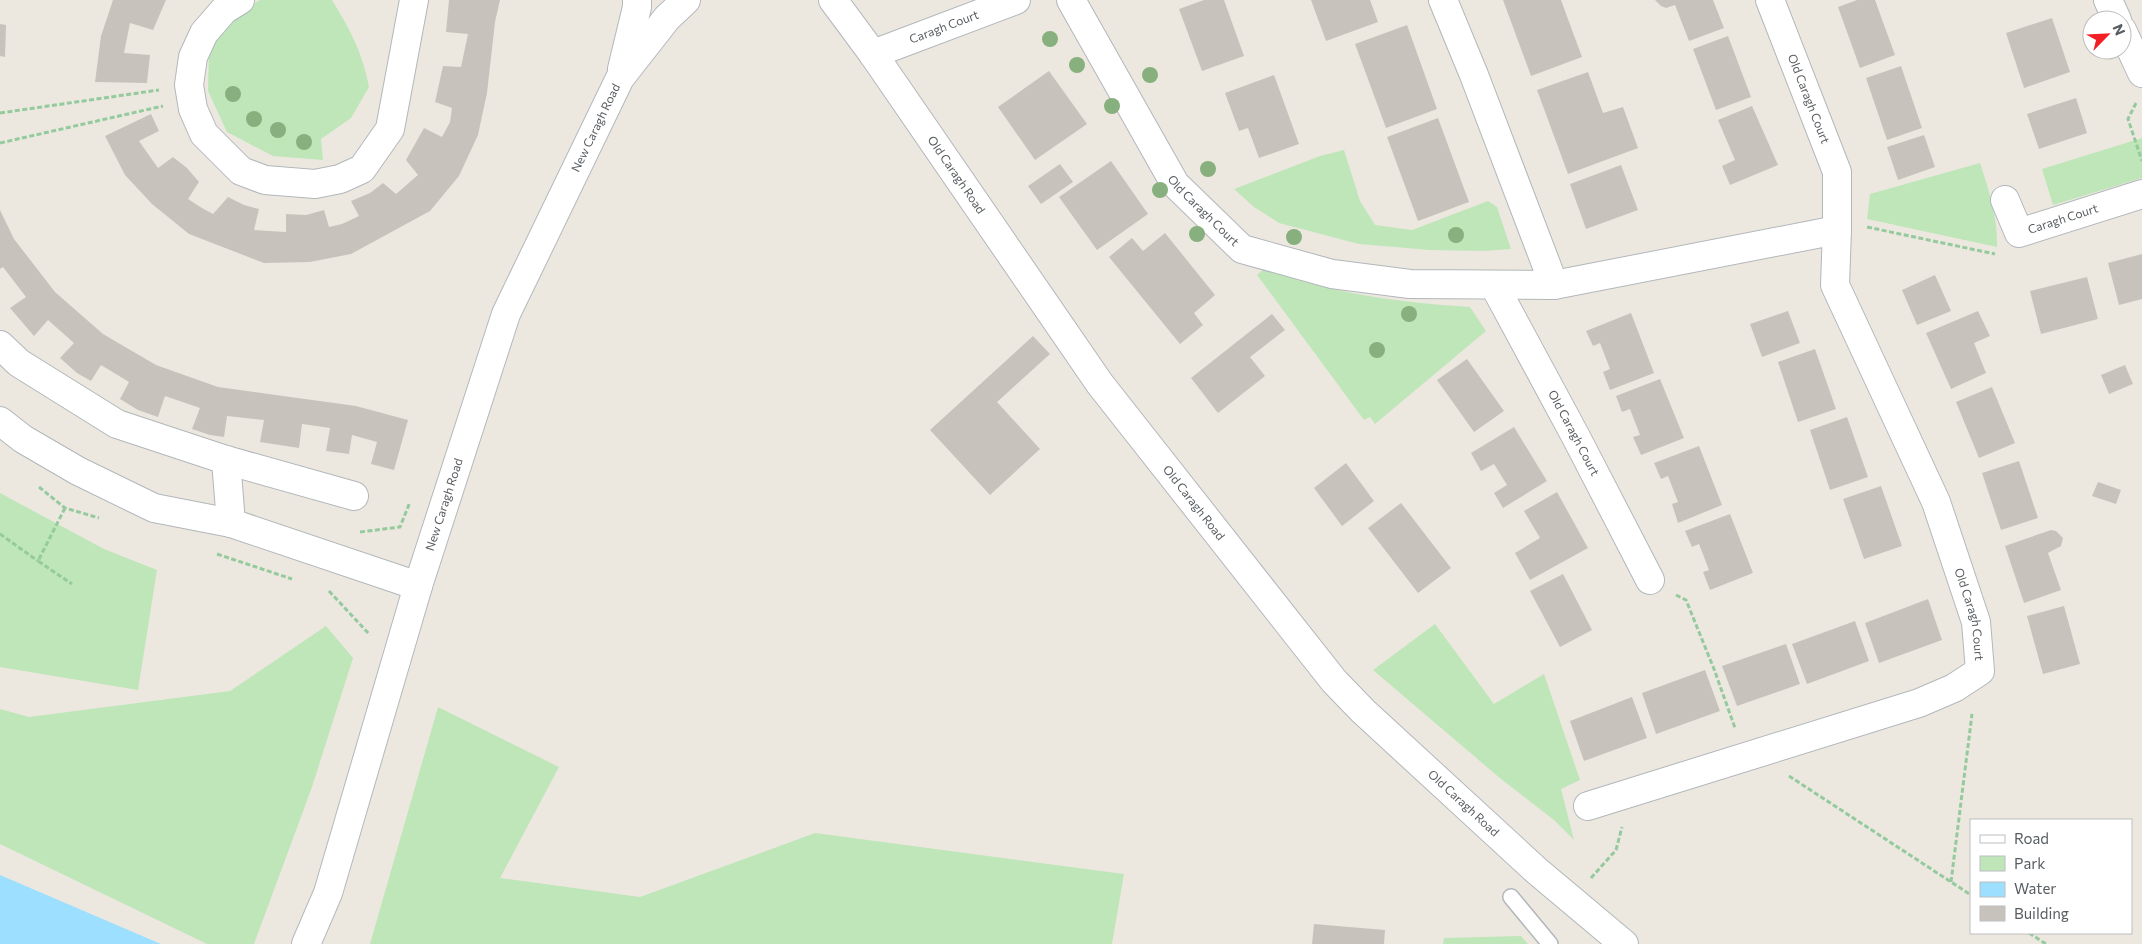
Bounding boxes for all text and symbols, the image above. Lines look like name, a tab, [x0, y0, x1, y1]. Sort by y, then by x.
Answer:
street label: Caragh Court	[907, 7, 980, 46]
north arrow	[2082, 10, 2132, 60]
text: N	[2109, 21, 2129, 38]
street label: Old Caragh Court	[1786, 52, 1833, 145]
street label: New Caragh Road	[568, 81, 622, 174]
street label: Old Caragh Road	[925, 133, 989, 216]
street label: Old Caragh Court	[1165, 172, 1243, 248]
street label: Caragh Court	[2026, 200, 2100, 236]
street label: Old Caragh Court	[1546, 387, 1603, 478]
street label: New Caragh Road	[422, 456, 465, 552]
street label: Old Caragh Road	[1161, 462, 1228, 542]
street label: Old Caragh Court	[1952, 566, 1987, 661]
street label: Old Caragh Road	[1426, 767, 1503, 839]
legend	[1970, 819, 2132, 934]
text: Road	[2014, 829, 2049, 847]
text: Park	[2014, 854, 2045, 872]
text: Water	[2014, 879, 2056, 897]
text: Building	[2014, 904, 2069, 922]

